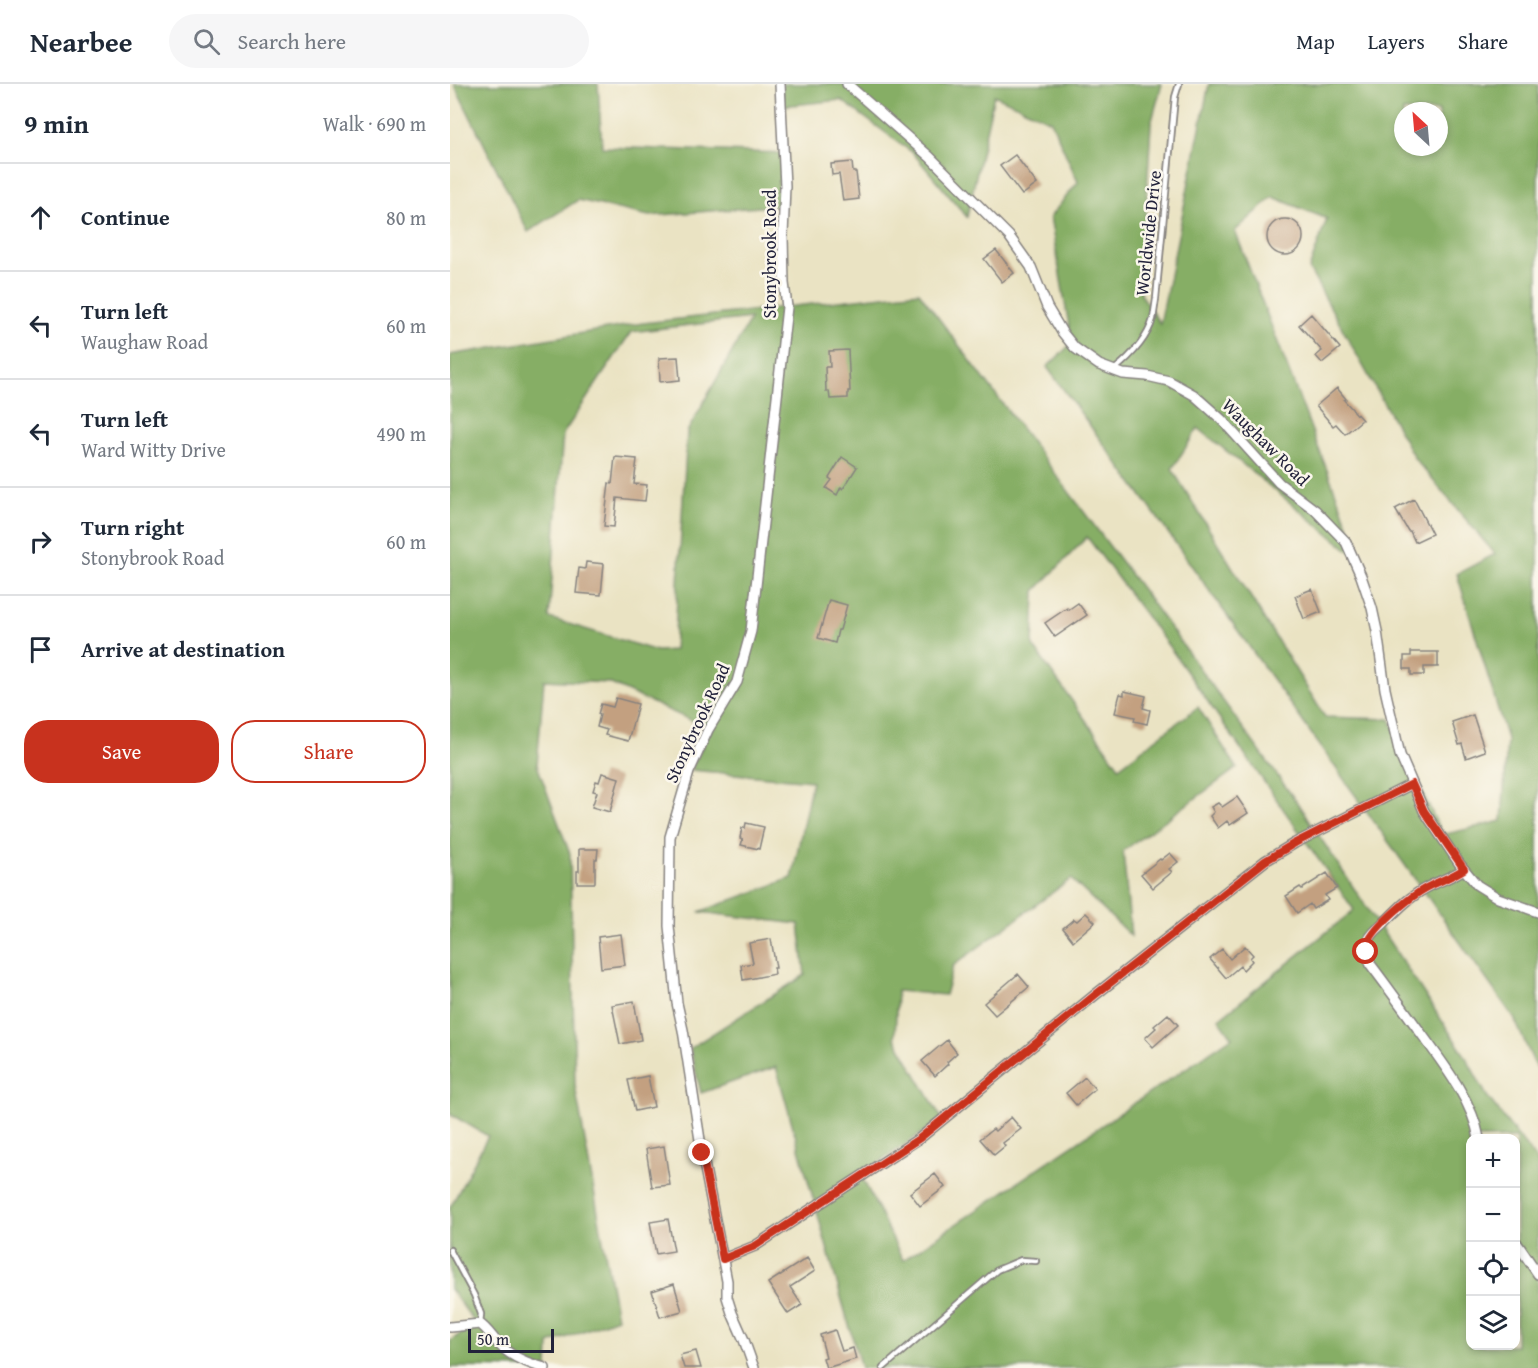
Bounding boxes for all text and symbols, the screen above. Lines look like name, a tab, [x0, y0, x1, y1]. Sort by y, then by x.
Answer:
search box	[169, 14, 589, 68]
text: Nearbee	[30, 21, 133, 62]
icon: search	[190, 25, 223, 58]
text: Search here	[238, 25, 346, 57]
text: Map	[1296, 26, 1335, 57]
text: Layers	[1368, 26, 1425, 57]
text: Share	[1458, 26, 1508, 57]
north arrow	[1394, 102, 1448, 156]
text: 9 min	[24, 104, 89, 143]
text: Walk · 690 m	[323, 109, 426, 138]
street label: Worldwide Drive	[1128, 169, 1168, 297]
street label: Stonybrook Road	[756, 189, 783, 319]
icon: ahead	[24, 201, 57, 234]
text: Continue	[81, 201, 170, 233]
text: 80 m	[386, 203, 426, 232]
text: Turn left	[81, 295, 168, 327]
icon: left	[24, 309, 57, 342]
text: 60 m	[386, 311, 426, 340]
text: Waughaw Road	[81, 327, 208, 356]
street label: Waughaw Road	[1216, 392, 1316, 492]
text: Turn left	[81, 403, 168, 435]
icon: left	[24, 417, 57, 450]
text: 490 m	[376, 419, 426, 448]
text: Ward Witty Drive	[81, 435, 226, 464]
text: Turn right	[81, 511, 184, 543]
icon: right	[24, 525, 57, 558]
text: 60 m	[386, 527, 426, 556]
text: Stonybrook Road	[81, 543, 224, 572]
icon: arrive	[24, 633, 57, 666]
text: Arrive at destination	[81, 633, 285, 665]
street label: Stonybrook Road	[658, 658, 737, 787]
button: Save	[24, 720, 219, 783]
button: Share	[231, 720, 426, 783]
route start	[1352, 938, 1378, 964]
map controls	[1466, 1134, 1520, 1350]
button: +	[1466, 1134, 1520, 1188]
route end	[688, 1139, 714, 1165]
button: −	[1466, 1188, 1520, 1242]
button: locate	[1466, 1242, 1520, 1296]
button: layers	[1466, 1296, 1520, 1350]
scale bar	[468, 1326, 554, 1354]
text: 50 m	[477, 1327, 509, 1351]

